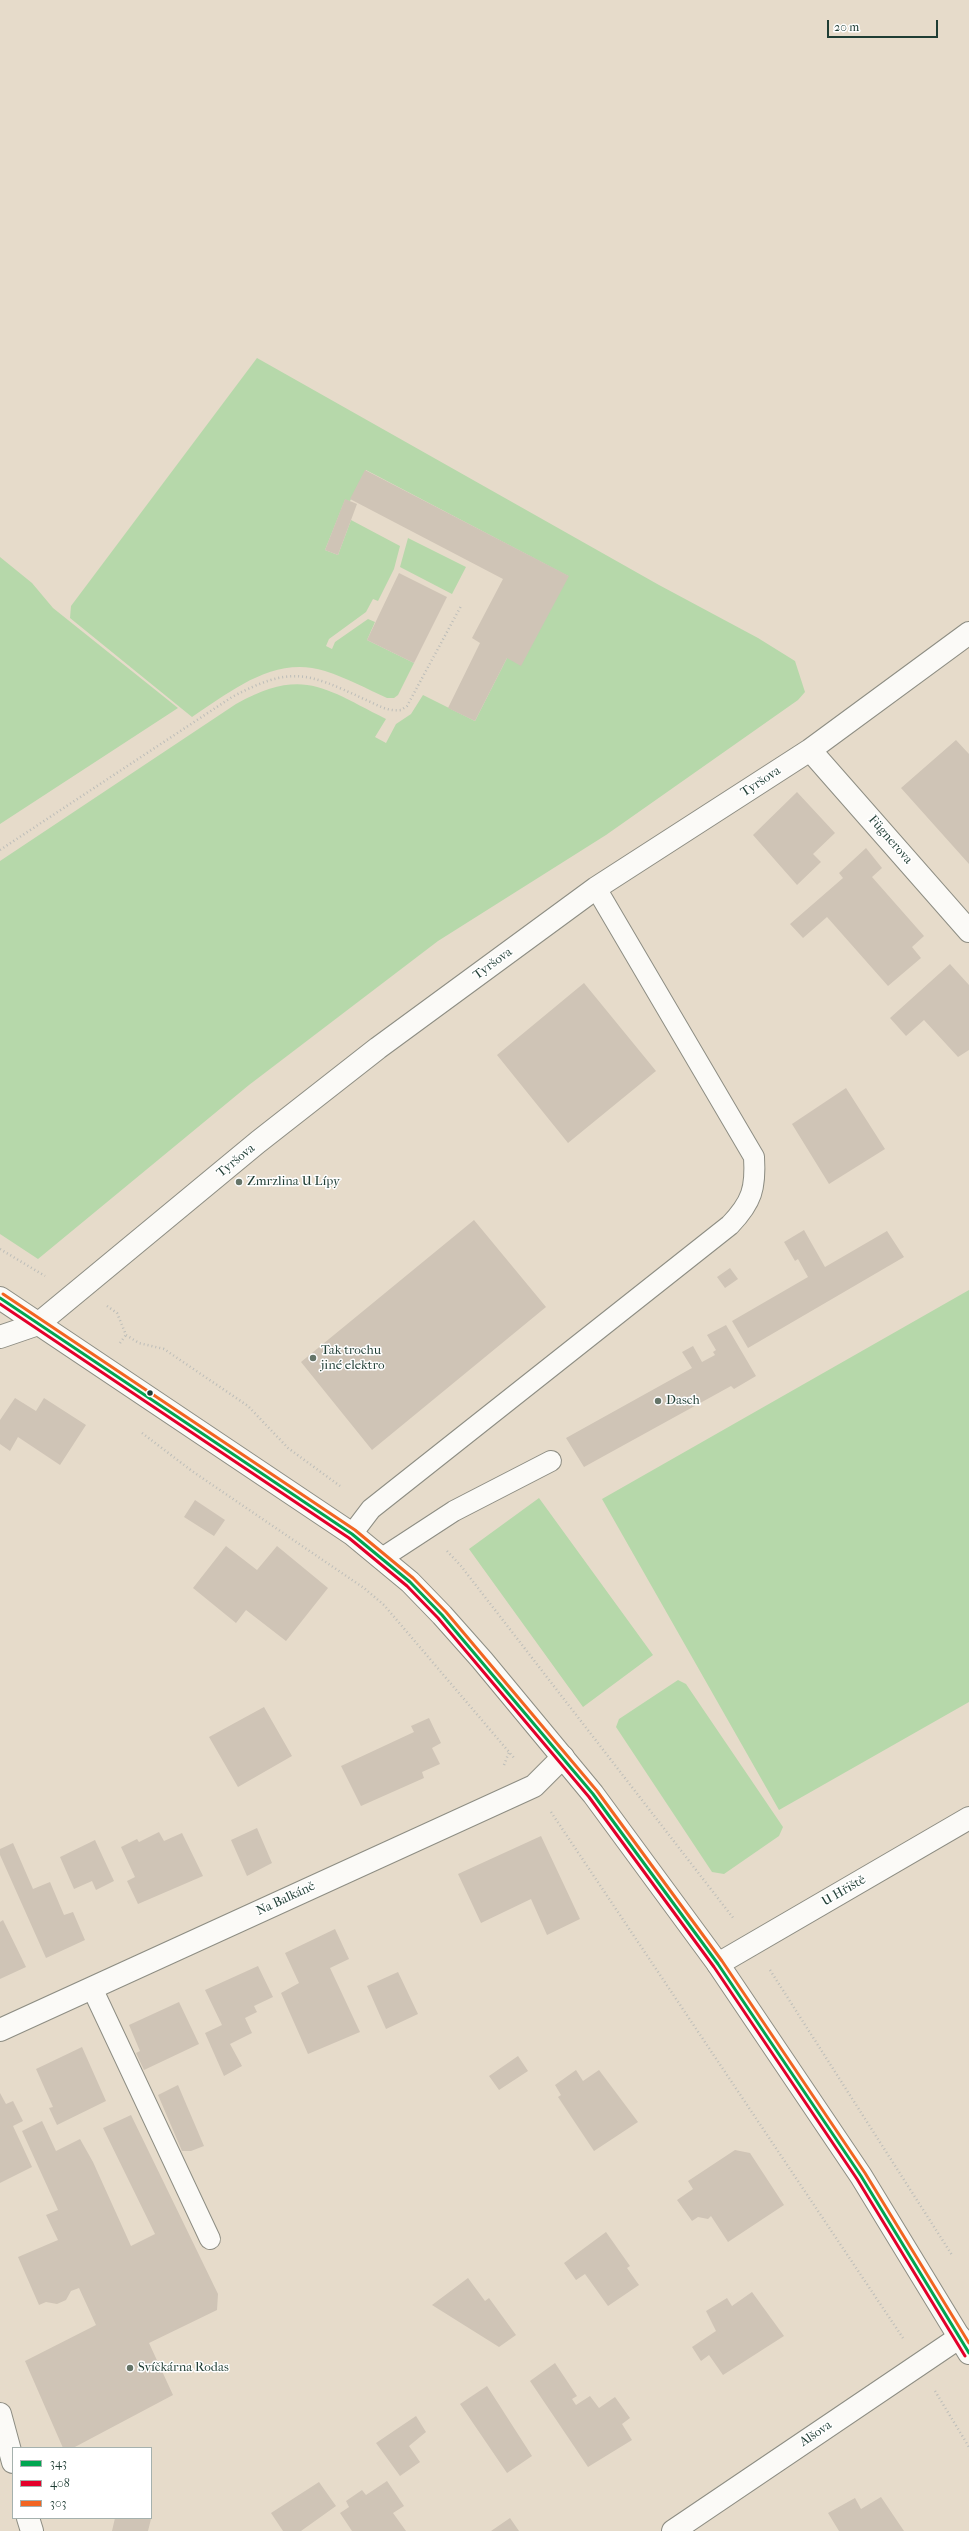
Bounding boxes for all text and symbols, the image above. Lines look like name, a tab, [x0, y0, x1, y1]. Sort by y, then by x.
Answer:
scale bar	[829, 12, 940, 38]
text: 20 m	[834, 20, 859, 34]
street label: Tyršova	[738, 763, 784, 801]
street label: Fügnerova	[865, 812, 915, 868]
street label: Tyršova	[470, 945, 516, 983]
street label: Tyršova	[214, 1141, 258, 1181]
place label: Zmrzlina U Lípy	[247, 1174, 340, 1190]
marker: Zmrzlina U Lípy	[234, 1177, 244, 1187]
place label: Tak trochu jiné elektro	[321, 1343, 385, 1374]
marker: Tak trochu jiné elektro	[308, 1353, 318, 1363]
unlabelled marker	[145, 1388, 155, 1398]
place label: Dasch	[666, 1393, 700, 1409]
marker: Dasch	[653, 1396, 663, 1406]
street label: U Hřiště	[819, 1872, 869, 1910]
street label: Na Balkáně	[254, 1879, 318, 1919]
place label: Svíčkárna Rodas	[138, 2360, 229, 2376]
marker: Svíčkárna Rodas	[125, 2363, 135, 2373]
street label: Alšova	[797, 2418, 835, 2450]
legend	[12, 2447, 152, 2519]
text: 343	[50, 2456, 67, 2470]
text: 408	[50, 2476, 70, 2490]
text: 303	[50, 2496, 66, 2510]

